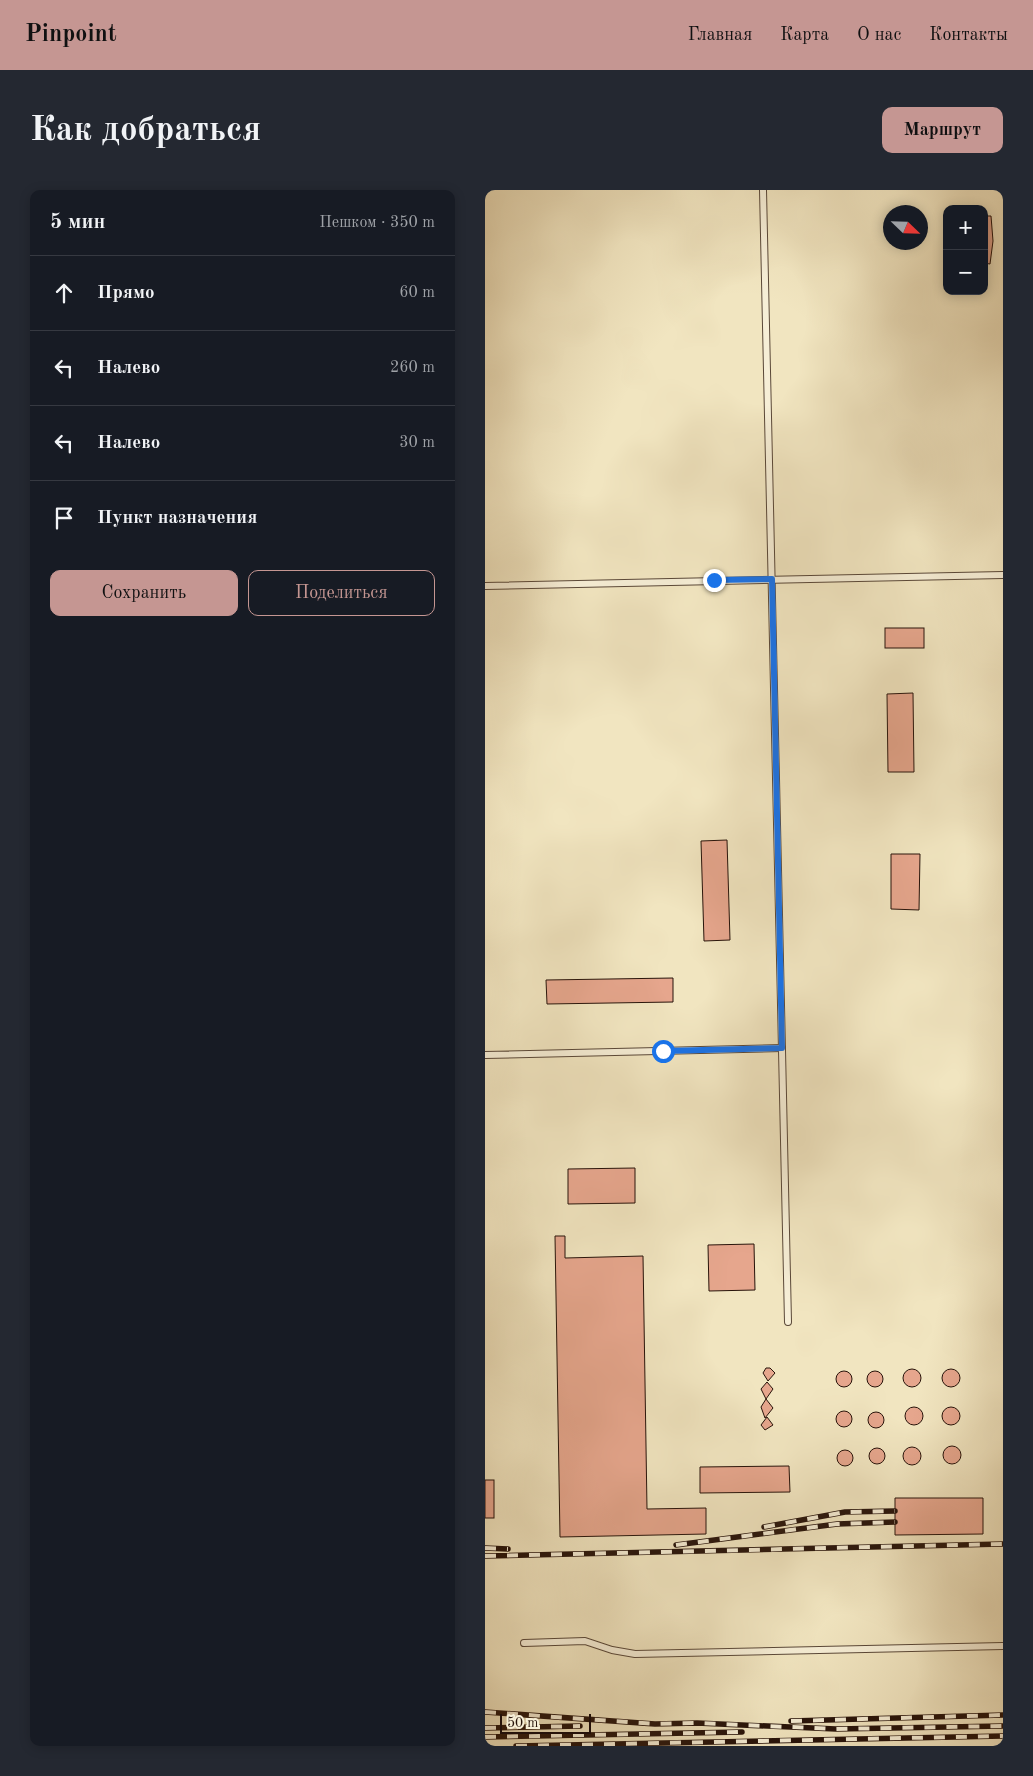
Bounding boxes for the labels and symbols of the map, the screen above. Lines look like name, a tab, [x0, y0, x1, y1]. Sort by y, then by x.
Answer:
north arrow	[883, 205, 928, 250]
route end	[703, 569, 726, 592]
route start	[652, 1040, 675, 1063]
scale bar	[500, 1711, 591, 1734]

